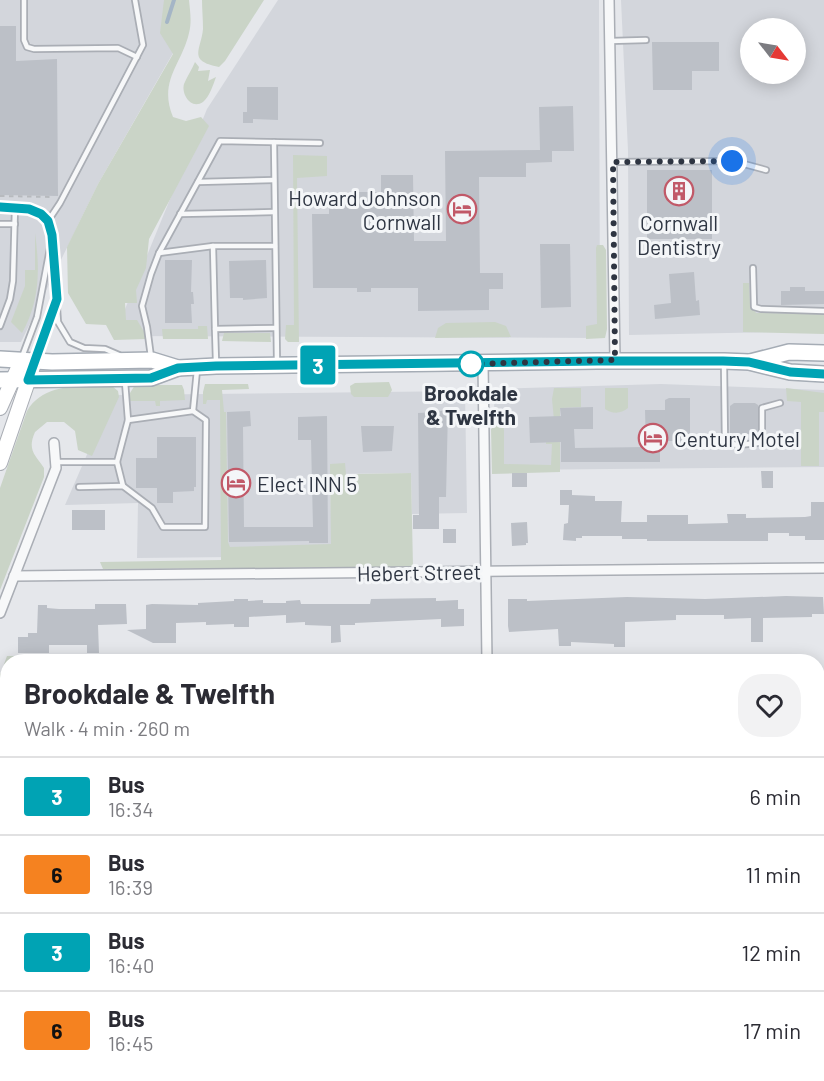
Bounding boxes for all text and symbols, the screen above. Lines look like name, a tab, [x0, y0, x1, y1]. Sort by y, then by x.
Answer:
north arrow	[740, 18, 806, 84]
map controls	[740, 18, 806, 84]
your location	[717, 146, 747, 176]
building icon: Cornwall Dentistry	[663, 175, 695, 207]
place label: Howard Johnson Cornwall	[288, 185, 441, 234]
hotel icon: Howard Johnson Cornwall	[446, 193, 478, 225]
place label: Cornwall Dentistry	[637, 210, 721, 259]
line badge: 3	[298, 346, 338, 385]
marker: Brookdale & Twelfth	[458, 351, 484, 377]
text: 3	[312, 353, 324, 378]
place label: Brookdale & Twelfth	[424, 380, 518, 429]
hotel icon: Century Motel	[637, 422, 669, 454]
place label: Century Motel	[674, 426, 800, 451]
hotel icon: Elect INN 5	[220, 467, 252, 499]
place label: Elect INN 5	[257, 471, 357, 496]
street label: Hebert Street	[357, 558, 481, 586]
button: heart	[738, 674, 801, 737]
text: Brookdale & Twelfth	[24, 676, 275, 710]
text: Walk · 4 min · 260 m	[24, 716, 190, 740]
text: Bus	[108, 771, 145, 797]
text: 6 min	[750, 783, 801, 809]
text: 3	[51, 784, 63, 809]
text: 16:34	[108, 797, 153, 821]
text: Bus	[108, 849, 145, 875]
text: 11 min	[745, 861, 801, 887]
text: 6	[51, 862, 63, 887]
text: 16:39	[108, 875, 153, 899]
text: Bus	[108, 927, 145, 953]
text: 12 min	[741, 939, 801, 965]
text: 3	[51, 940, 63, 965]
text: 16:40	[108, 953, 154, 977]
text: Bus	[108, 1005, 145, 1031]
text: 17 min	[743, 1017, 801, 1043]
text: 6	[51, 1018, 63, 1043]
text: 16:45	[108, 1031, 153, 1055]

